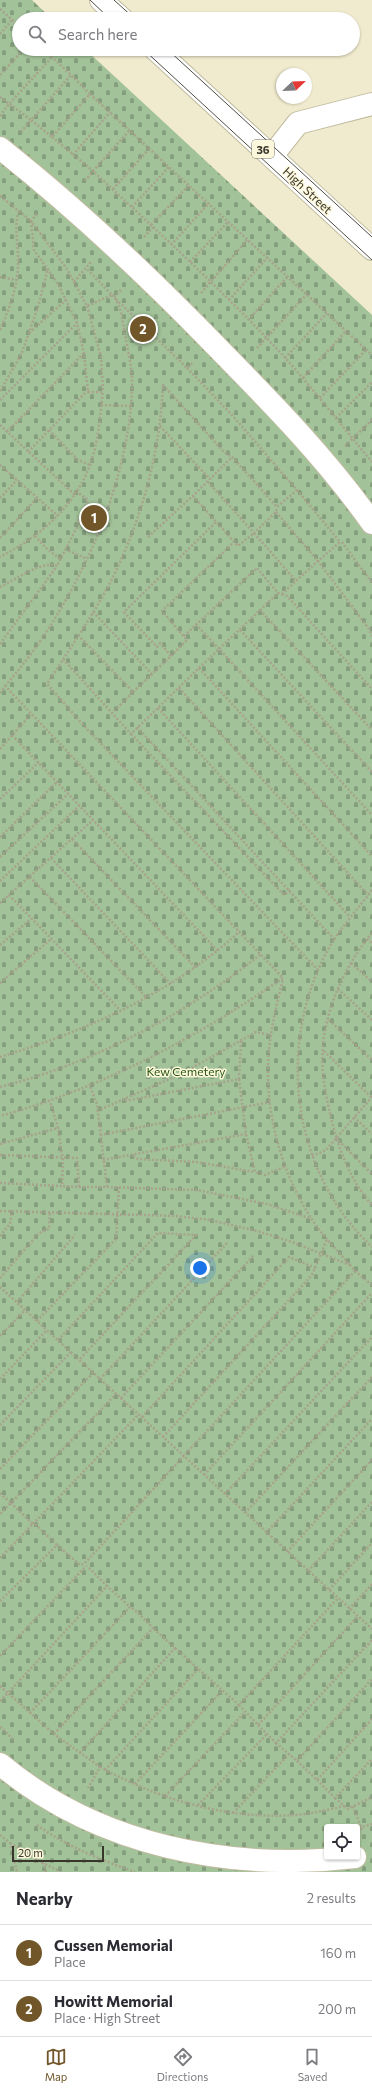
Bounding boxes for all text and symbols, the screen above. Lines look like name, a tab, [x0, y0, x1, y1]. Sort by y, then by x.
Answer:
search box	[12, 12, 360, 56]
icon: search	[26, 23, 48, 45]
text: Search here	[58, 25, 137, 43]
north arrow	[276, 68, 312, 104]
road number: 36	[252, 140, 274, 158]
street label: High Street	[281, 164, 335, 216]
pin: 2	[130, 314, 156, 344]
pin: 1	[81, 503, 107, 533]
park label: Kew Cemetery	[146, 1064, 226, 1078]
your location	[190, 1258, 210, 1278]
map controls	[324, 1824, 360, 1860]
button: locate	[324, 1824, 360, 1860]
scale bar	[12, 1844, 104, 1863]
text: 20 m	[18, 1846, 43, 1859]
text: Nearby	[16, 1888, 73, 1909]
text: 2 results	[307, 1890, 356, 1906]
text: Cussen Memorial	[54, 1936, 173, 1954]
text: 1	[26, 1945, 32, 1961]
text: 160 m	[320, 1945, 356, 1961]
text: Place	[54, 1954, 86, 1970]
text: Howitt Memorial	[54, 1992, 173, 2010]
text: 2	[25, 2001, 33, 2017]
text: 200 m	[318, 2001, 356, 2017]
text: Place · High Street	[54, 2010, 160, 2026]
tab: Map	[45, 2046, 67, 2083]
tab: Directions	[157, 2046, 208, 2083]
tab: Saved	[298, 2046, 327, 2083]

